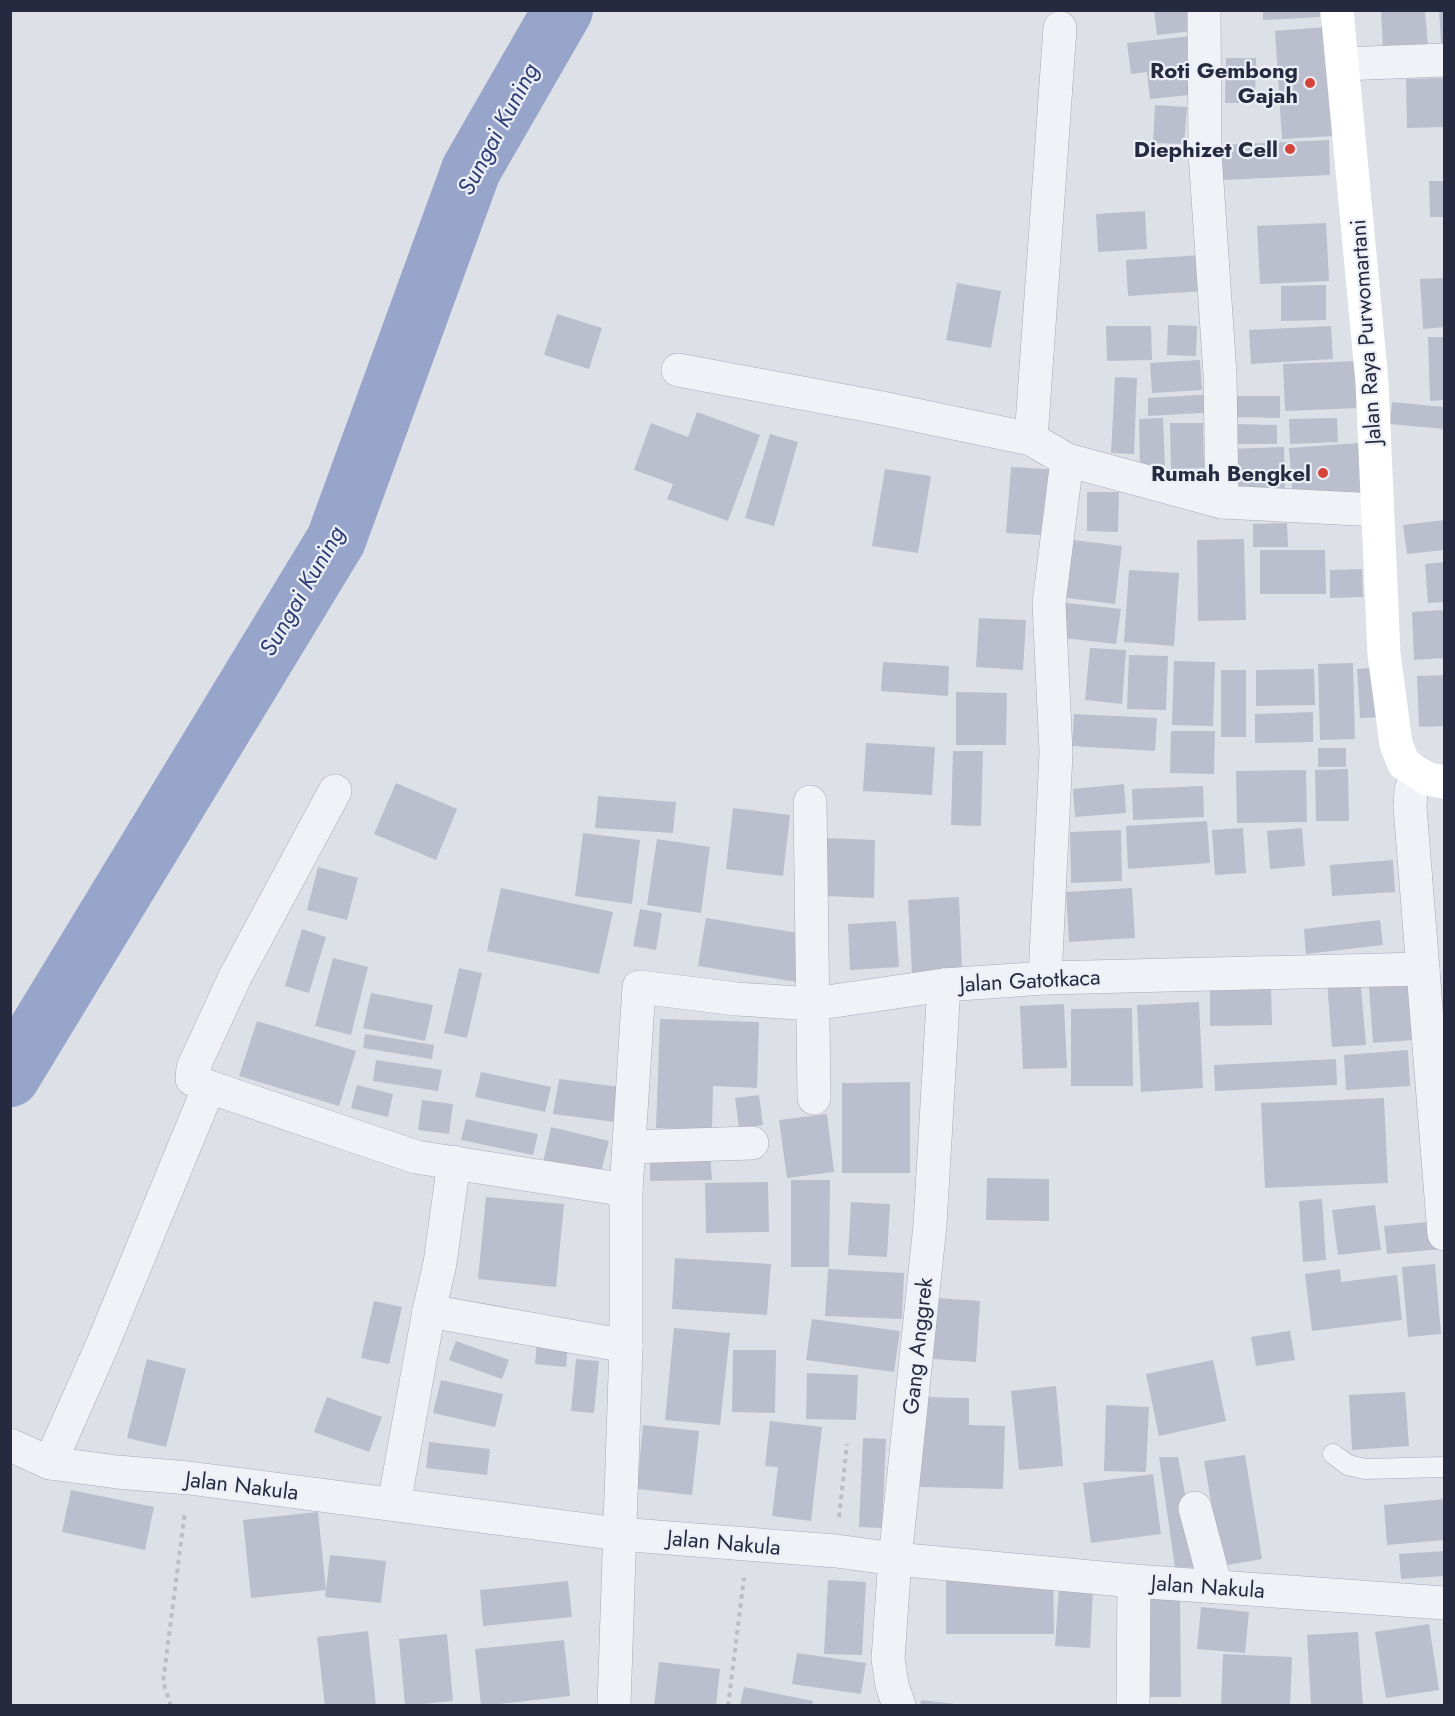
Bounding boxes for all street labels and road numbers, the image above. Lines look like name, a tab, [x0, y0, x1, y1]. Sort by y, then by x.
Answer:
street label: Jalan Raya Purwomartani	[1341, 218, 1389, 449]
street label: Jalan Gatotkaca	[956, 960, 1101, 1000]
street label: Gang Anggrek	[894, 1276, 940, 1416]
street label: Jalan Nakula	[181, 1462, 301, 1508]
street label: Jalan Nakula	[663, 1521, 782, 1563]
street label: Jalan Nakula	[1147, 1566, 1266, 1606]

